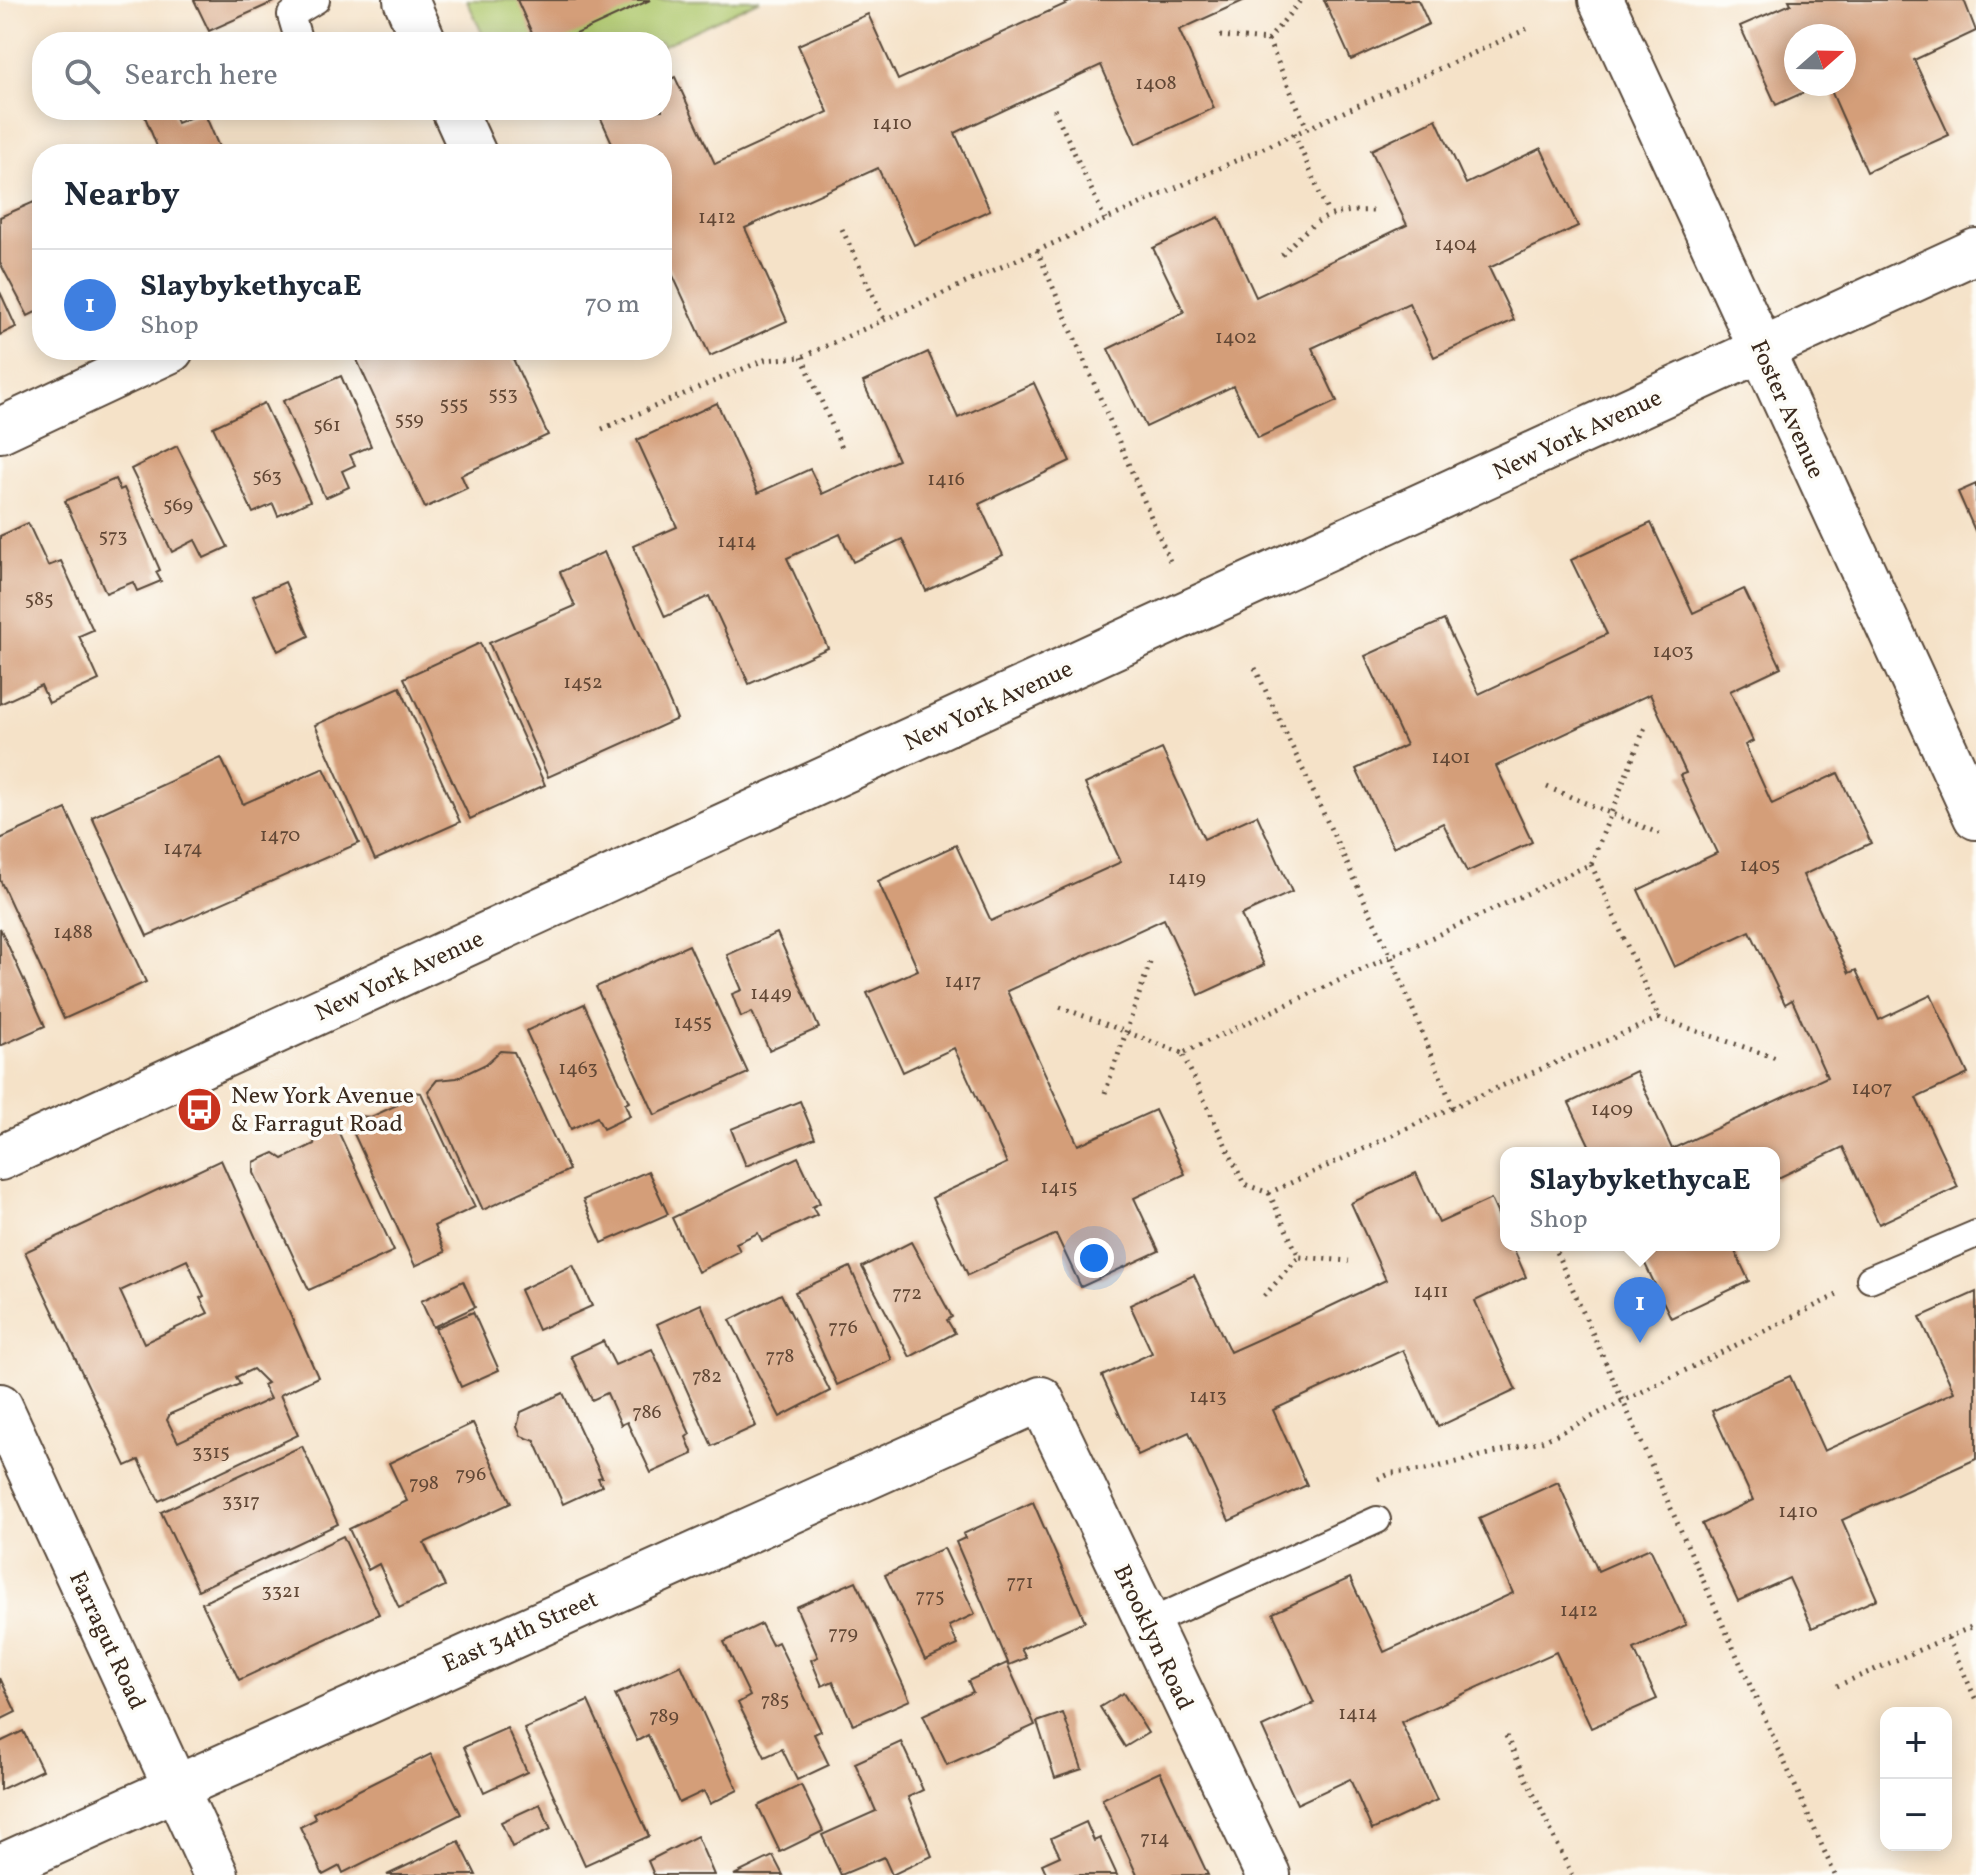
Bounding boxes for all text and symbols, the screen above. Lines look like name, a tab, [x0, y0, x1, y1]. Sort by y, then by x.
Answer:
north arrow	[1784, 24, 1856, 96]
search box	[32, 32, 672, 120]
icon: search	[60, 54, 104, 98]
text: Search here	[124, 55, 278, 97]
house number: 1408	[1135, 70, 1177, 98]
house number: 1410	[872, 110, 912, 138]
text: Nearby	[64, 173, 180, 220]
house number: 1412	[698, 204, 736, 232]
house number: 1404	[1435, 231, 1477, 259]
text: SlaybykethycaE	[140, 266, 362, 308]
text: 1	[85, 287, 95, 323]
text: 70 m	[585, 287, 640, 323]
text: Shop	[140, 308, 199, 344]
house number: 1402	[1215, 324, 1257, 352]
street label: Foster Avenue	[1740, 335, 1832, 484]
house number: 553	[488, 381, 518, 409]
street label: New York Avenue	[1488, 382, 1668, 490]
house number: 555	[440, 391, 468, 419]
house number: 559	[394, 406, 424, 434]
house number: 561	[313, 412, 341, 440]
house number: 563	[252, 463, 282, 491]
house number: 1416	[927, 466, 965, 494]
house number: 569	[163, 492, 193, 520]
house number: 573	[99, 523, 127, 551]
house number: 1414	[717, 528, 757, 556]
house number: 585	[24, 586, 54, 614]
house number: 1403	[1652, 638, 1694, 666]
street label: New York Avenue	[899, 653, 1079, 761]
house number: 1452	[563, 669, 603, 697]
house number: 1401	[1431, 744, 1471, 772]
house number: 1470	[260, 822, 300, 850]
house number: 1474	[163, 835, 203, 863]
house number: 1405	[1740, 852, 1780, 880]
house number: 1419	[1168, 865, 1206, 893]
house number: 1488	[53, 919, 93, 947]
street label: New York Avenue	[310, 923, 490, 1031]
house number: 1417	[944, 968, 982, 996]
house number: 1449	[750, 980, 792, 1008]
house number: 1455	[674, 1009, 712, 1037]
house number: 1463	[558, 1055, 598, 1083]
house number: 1407	[1851, 1075, 1893, 1103]
place label: New York Avenue & Farragut Road	[231, 1080, 414, 1142]
bus stop icon: New York Avenue & Farragut Road	[176, 1085, 224, 1133]
house number: 1409	[1591, 1096, 1633, 1124]
popup	[1500, 1147, 1780, 1251]
text: SlaybykethycaE	[1529, 1160, 1751, 1202]
house number: 1415	[1040, 1174, 1078, 1202]
text: Shop	[1529, 1202, 1588, 1238]
your location	[1074, 1238, 1114, 1278]
pin: 1	[1614, 1277, 1666, 1343]
house number: 1411	[1413, 1278, 1449, 1306]
house number: 772	[892, 1280, 922, 1308]
house number: 776	[828, 1314, 858, 1342]
house number: 778	[766, 1343, 794, 1371]
house number: 782	[692, 1363, 722, 1391]
house number: 1413	[1189, 1383, 1227, 1411]
house number: 786	[632, 1399, 662, 1427]
house number: 3315	[192, 1439, 230, 1467]
house number: 796	[456, 1461, 486, 1489]
house number: 798	[409, 1470, 439, 1498]
house number: 3317	[222, 1488, 260, 1516]
house number: 1410	[1778, 1498, 1818, 1526]
street label: Brooklyn Road	[1104, 1560, 1201, 1716]
street label: Farragut Road	[59, 1566, 153, 1716]
house number: 771	[1006, 1569, 1034, 1597]
house number: 3321	[262, 1578, 300, 1606]
street label: East 34th Street	[438, 1583, 604, 1682]
house number: 775	[915, 1583, 945, 1611]
house number: 1412	[1560, 1597, 1598, 1625]
house number: 779	[828, 1620, 858, 1648]
house number: 785	[761, 1687, 789, 1715]
house number: 1414	[1338, 1700, 1378, 1728]
house number: 789	[649, 1703, 679, 1731]
map controls	[1880, 1707, 1952, 1851]
button: +	[1880, 1707, 1952, 1779]
button: −	[1880, 1779, 1952, 1851]
house number: 714	[1140, 1825, 1170, 1853]

